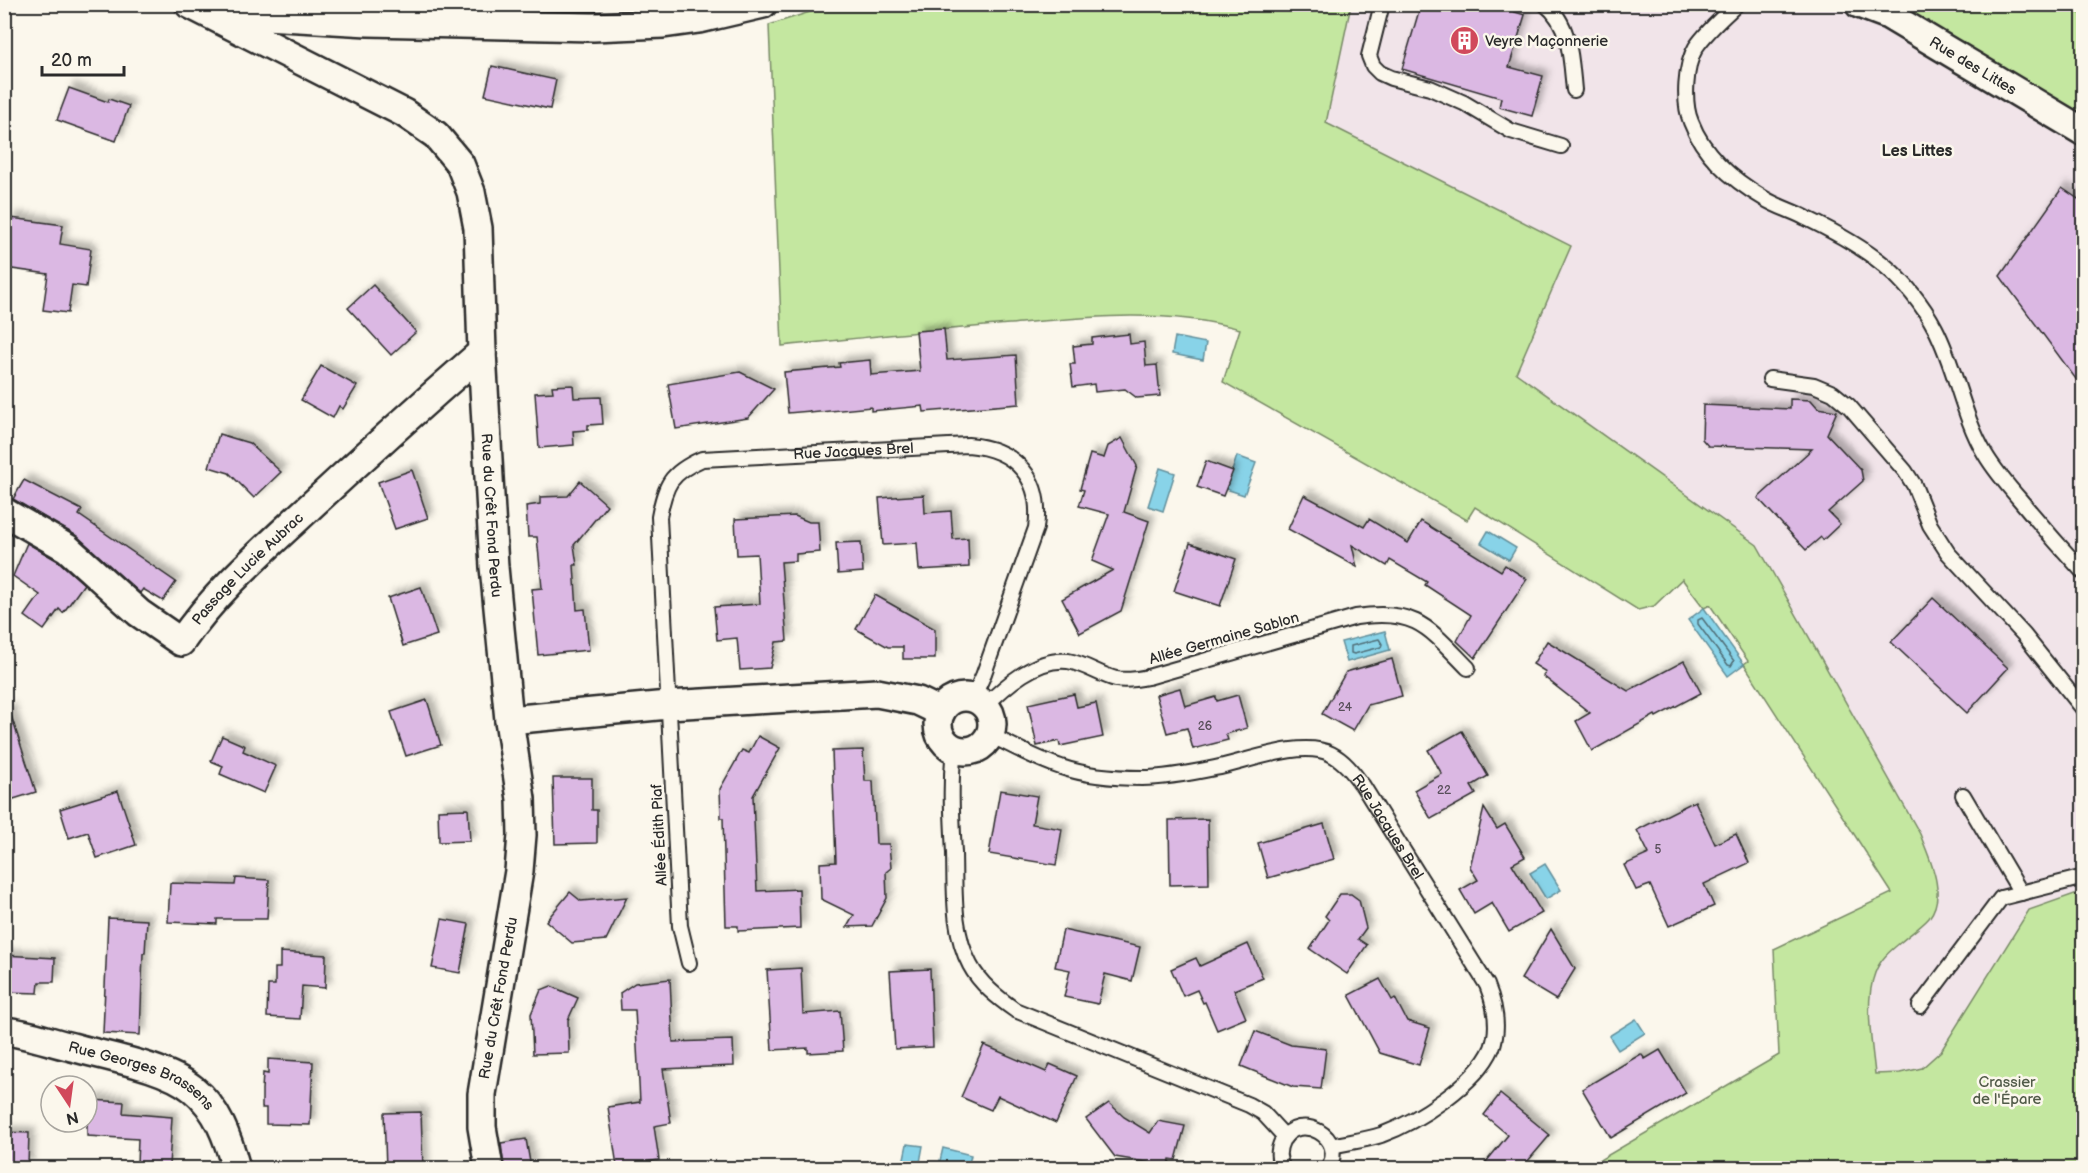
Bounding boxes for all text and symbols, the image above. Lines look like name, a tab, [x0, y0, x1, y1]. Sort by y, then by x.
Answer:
building icon: Veyre Maçonnerie	[1448, 25, 1480, 57]
place label: Veyre Maçonnerie	[1485, 32, 1608, 51]
street label: Rue des Littes	[1926, 33, 2020, 100]
scale bar	[42, 39, 124, 77]
text: 20 m	[51, 50, 92, 71]
district label: Les Littes	[1881, 142, 1953, 161]
street label: Rue du Crêt Fond Perdu	[477, 433, 506, 598]
street label: Rue Jacques Brel	[793, 439, 914, 464]
street label: Passage Lucie Aubrac	[188, 509, 308, 629]
street label: Allée Germaine Sablon	[1147, 608, 1301, 669]
house number: 24	[1338, 700, 1353, 715]
house number: 26	[1198, 719, 1212, 734]
street label: Rue Jacques Brel	[1347, 771, 1428, 883]
street label: Allée Édith Piaf	[647, 783, 672, 887]
house number: 22	[1437, 783, 1451, 798]
house number: 5	[1655, 842, 1662, 857]
street label: Rue du Crêt Fond Perdu	[475, 916, 522, 1081]
street label: Rue Georges Brassens	[66, 1037, 219, 1115]
park label: Crassier de l'Épare	[1972, 1073, 2042, 1109]
north arrow	[39, 1074, 99, 1134]
text: N	[64, 1107, 80, 1128]

